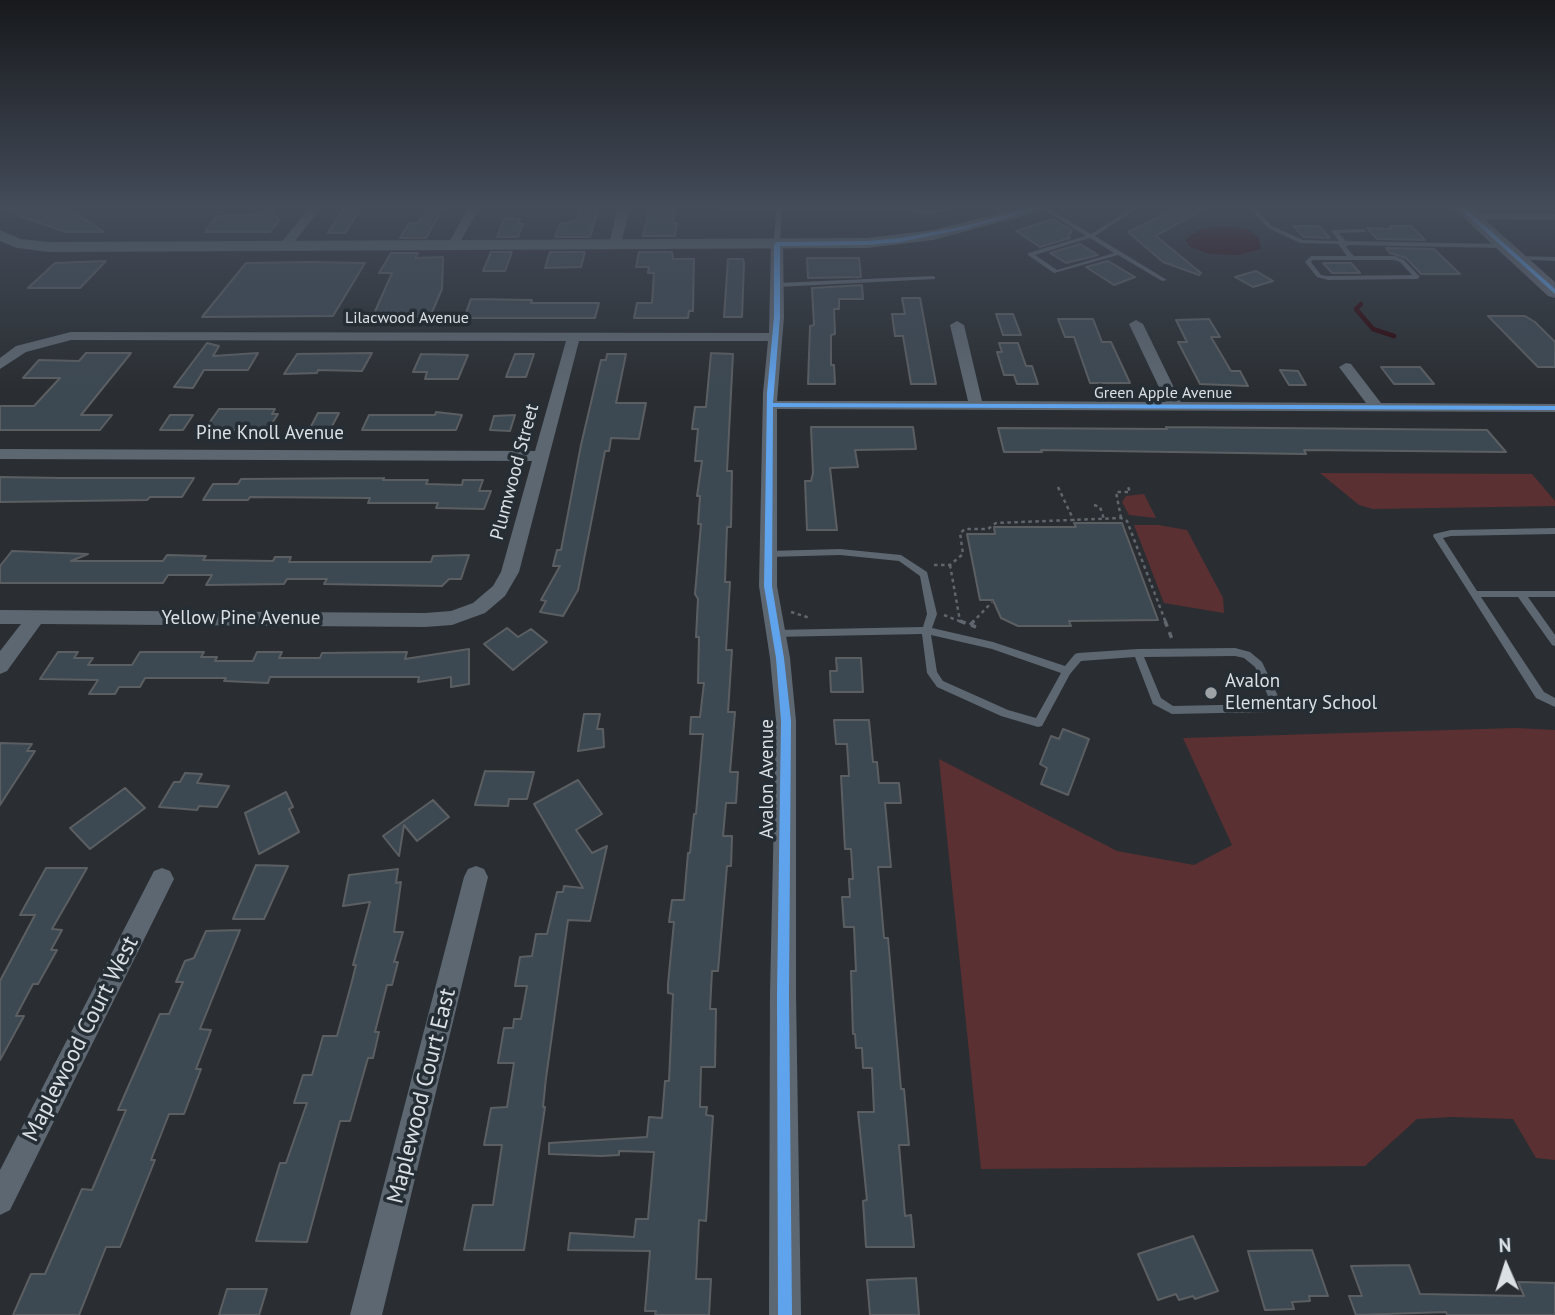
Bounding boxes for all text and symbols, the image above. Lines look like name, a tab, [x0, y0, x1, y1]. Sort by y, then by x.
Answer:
street label: Lilacwood Avenue	[345, 308, 469, 328]
street label: Green Apple Avenue	[1094, 383, 1232, 403]
street label: Plumwood Street	[486, 402, 544, 542]
street label: Pine Knoll Avenue	[196, 423, 344, 445]
street label: Yellow Pine Avenue	[162, 608, 320, 630]
place label: Avalon Elementary School	[1225, 671, 1377, 715]
marker: Avalon Elementary School	[1203, 685, 1219, 701]
street label: Avalon Avenue	[757, 719, 779, 839]
street label: Maplewood Court West	[17, 932, 145, 1146]
street label: Maplewood Court East	[382, 986, 462, 1206]
north arrow	[1471, 1231, 1541, 1301]
text: N	[1498, 1233, 1512, 1257]

